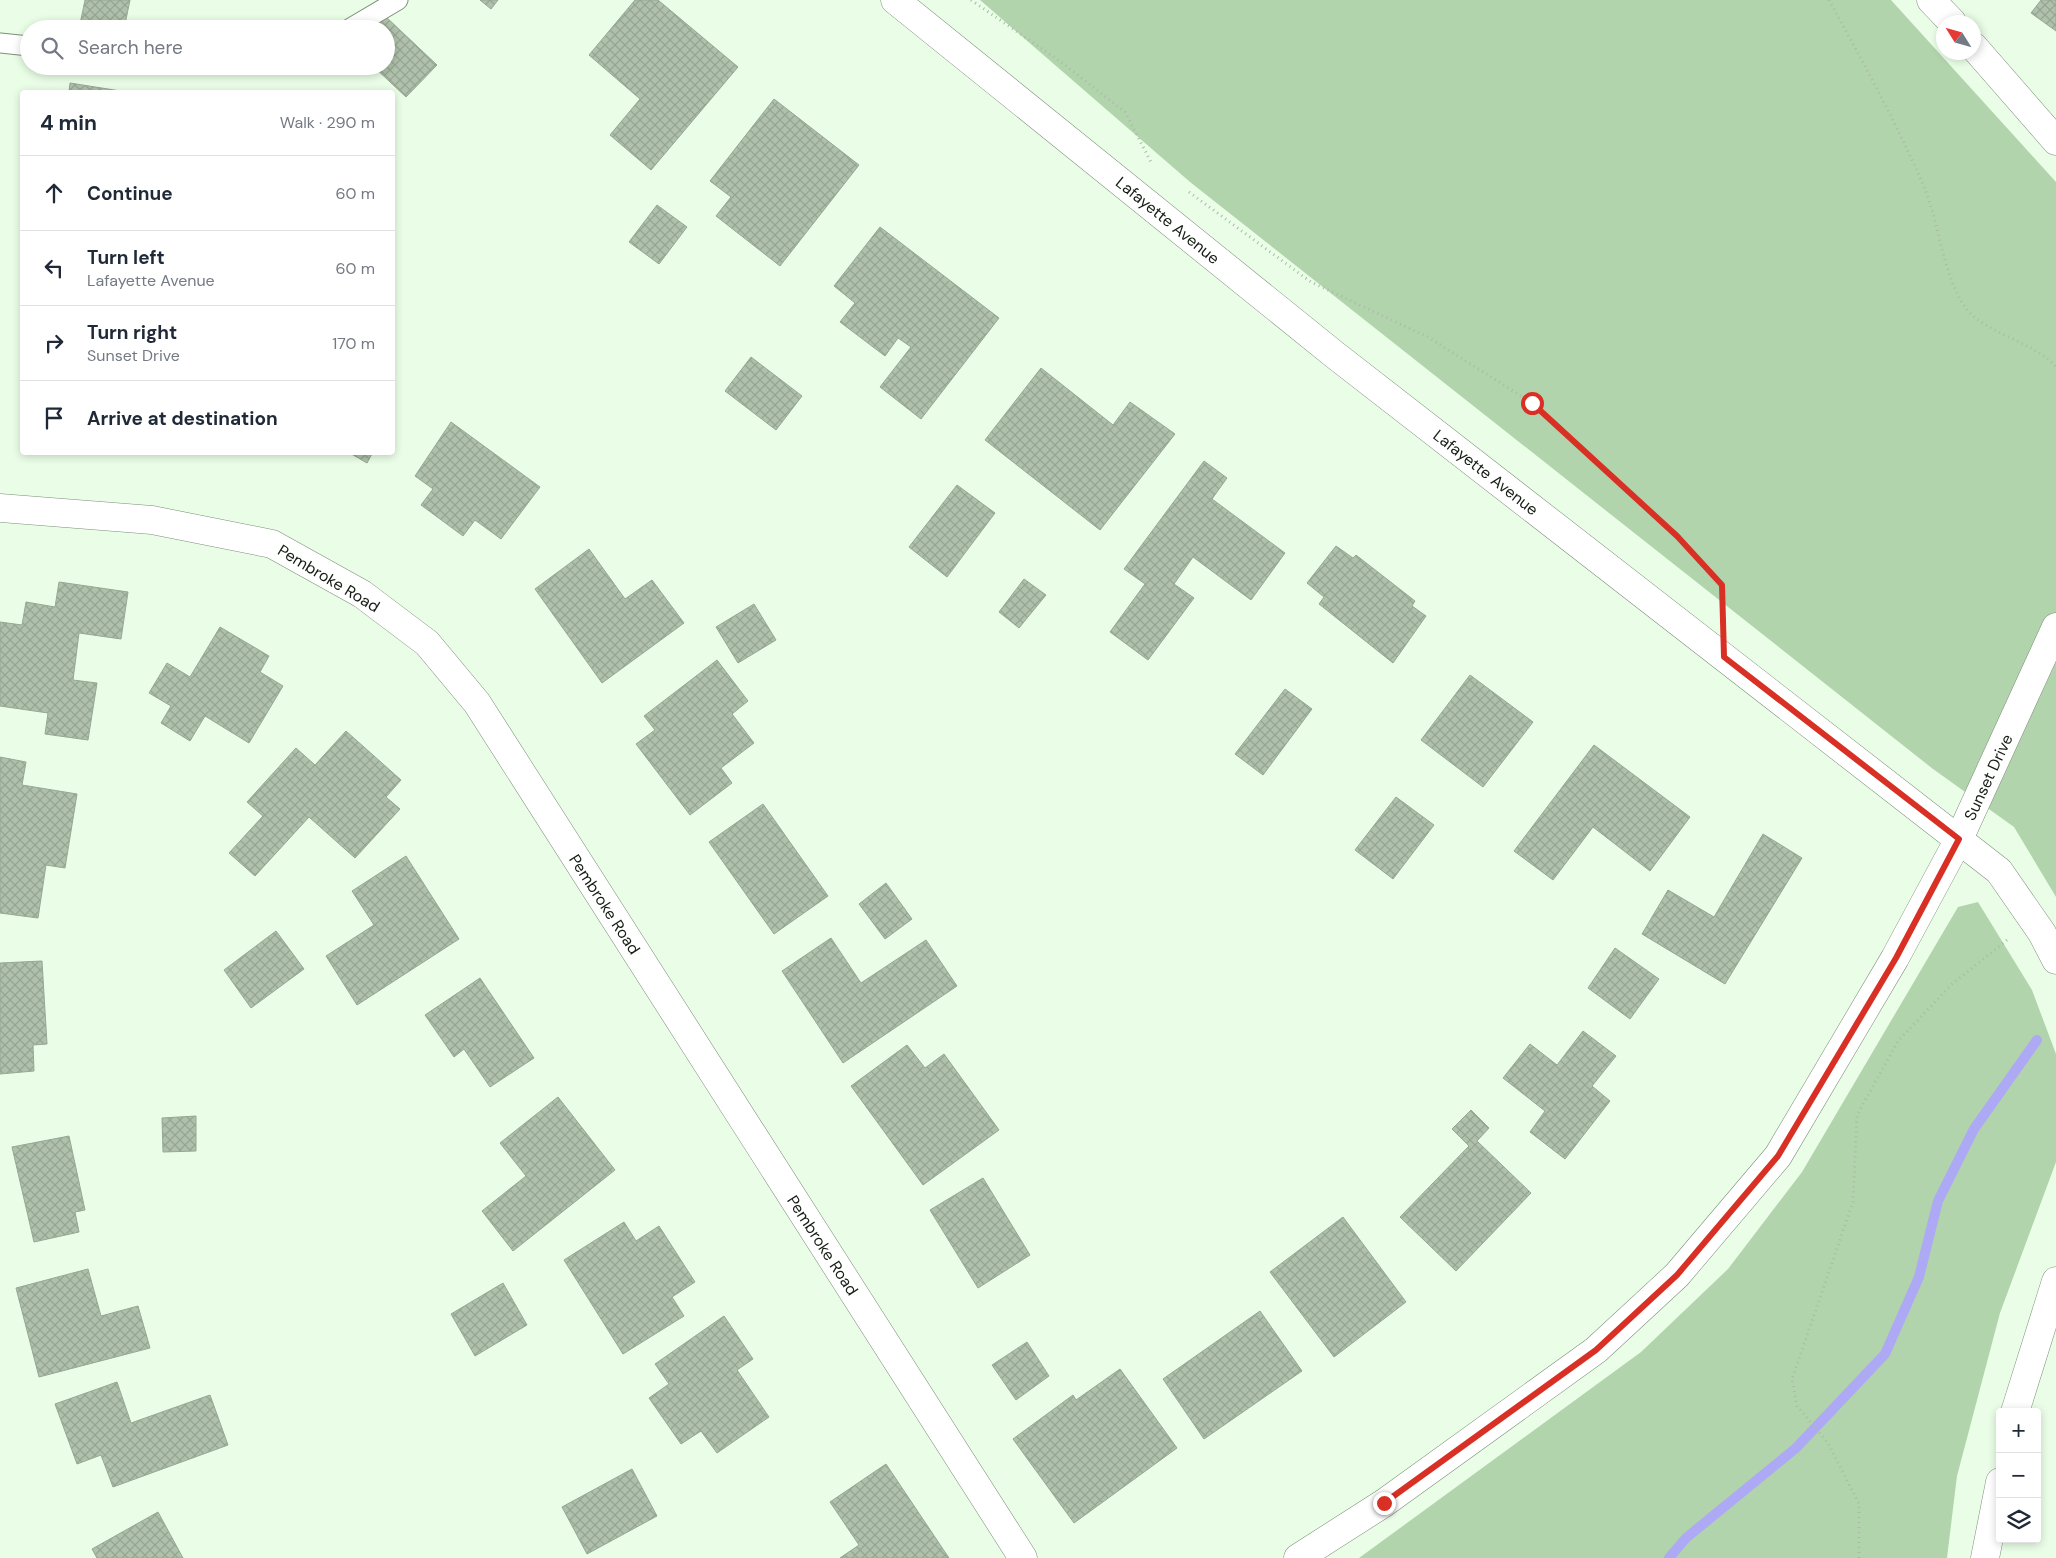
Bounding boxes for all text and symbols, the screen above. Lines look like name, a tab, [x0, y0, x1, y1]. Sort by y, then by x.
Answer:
north arrow	[1936, 15, 1981, 60]
search box	[20, 20, 395, 75]
icon: search	[38, 34, 66, 62]
text: Search here	[78, 35, 183, 60]
text: 4 min	[40, 109, 97, 137]
text: Walk · 290 m	[280, 112, 375, 133]
street label: Lafayette Avenue	[1111, 172, 1224, 269]
icon: ahead	[40, 179, 68, 207]
text: Continue	[87, 181, 173, 206]
text: 60 m	[335, 183, 375, 204]
text: Turn left	[87, 245, 165, 270]
icon: left	[40, 254, 68, 282]
text: 60 m	[335, 258, 375, 279]
text: Lafayette Avenue	[87, 270, 215, 291]
text: Turn right	[87, 320, 177, 345]
icon: right	[40, 329, 68, 357]
text: 170 m	[332, 333, 375, 354]
text: Sunset Drive	[87, 345, 180, 366]
route start	[1521, 392, 1544, 415]
icon: arrive	[40, 404, 68, 432]
text: Arrive at destination	[87, 406, 278, 431]
street label: Lafayette Avenue	[1429, 425, 1542, 520]
street label: Pembroke Road	[274, 540, 384, 617]
street label: Sunset Drive	[1959, 731, 2018, 824]
street label: Pembroke Road	[564, 850, 645, 958]
street label: Pembroke Road	[782, 1191, 863, 1299]
map controls	[1996, 1408, 2041, 1543]
button: +	[1996, 1408, 2041, 1453]
button: −	[1996, 1453, 2041, 1498]
route end	[1373, 1492, 1396, 1515]
button: layers	[1996, 1498, 2041, 1543]

